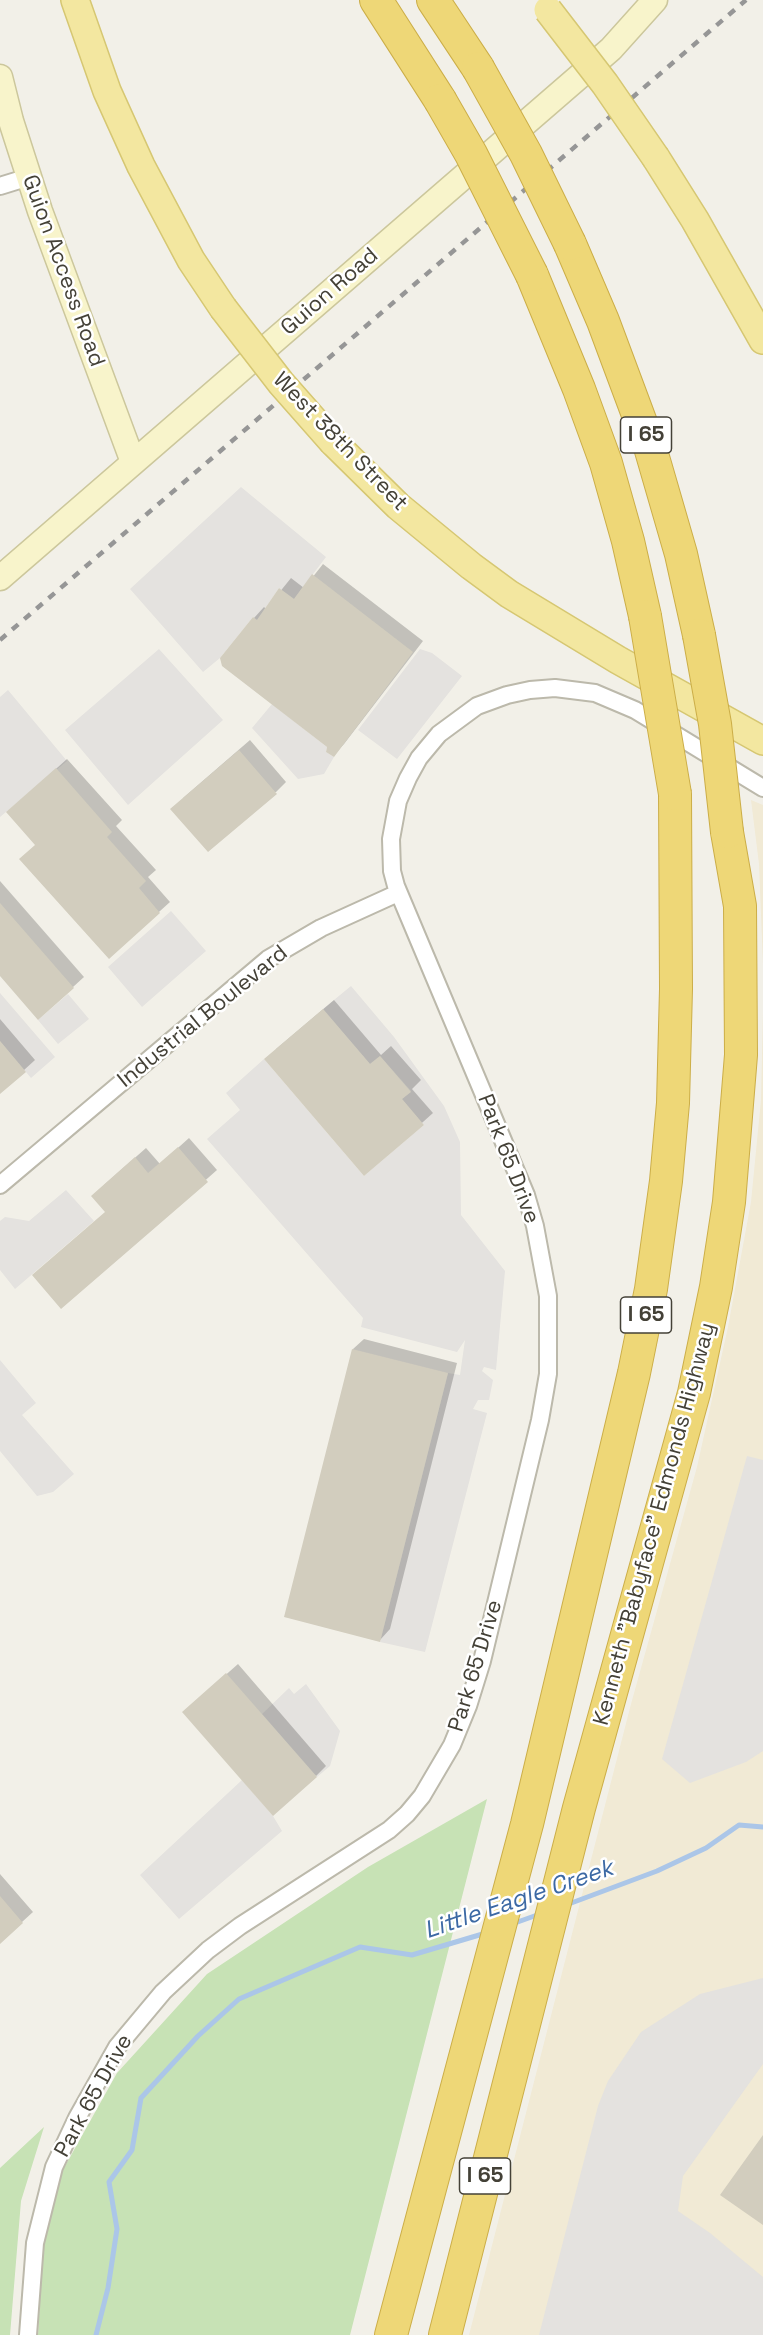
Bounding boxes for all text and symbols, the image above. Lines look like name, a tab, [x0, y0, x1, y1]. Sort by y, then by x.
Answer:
street label: Guion Access Road	[16, 172, 110, 370]
street label: Guion Road	[276, 243, 384, 341]
street label: West 38th Street	[267, 367, 413, 517]
road number: I 65	[620, 417, 672, 453]
street label: Industrial Boulevard	[113, 940, 293, 1094]
street label: Park 65 Drive	[471, 1091, 545, 1227]
road number: I 65	[620, 1297, 672, 1333]
street label: Kenneth "Babyface" Edmonds Highway	[588, 1320, 722, 1728]
street label: Park 65 Drive	[443, 1597, 509, 1735]
water label: Little Eagle Creek	[421, 1854, 617, 1946]
street label: Park 65 Drive	[49, 2030, 139, 2162]
road number: I 65	[460, 2158, 510, 2194]

